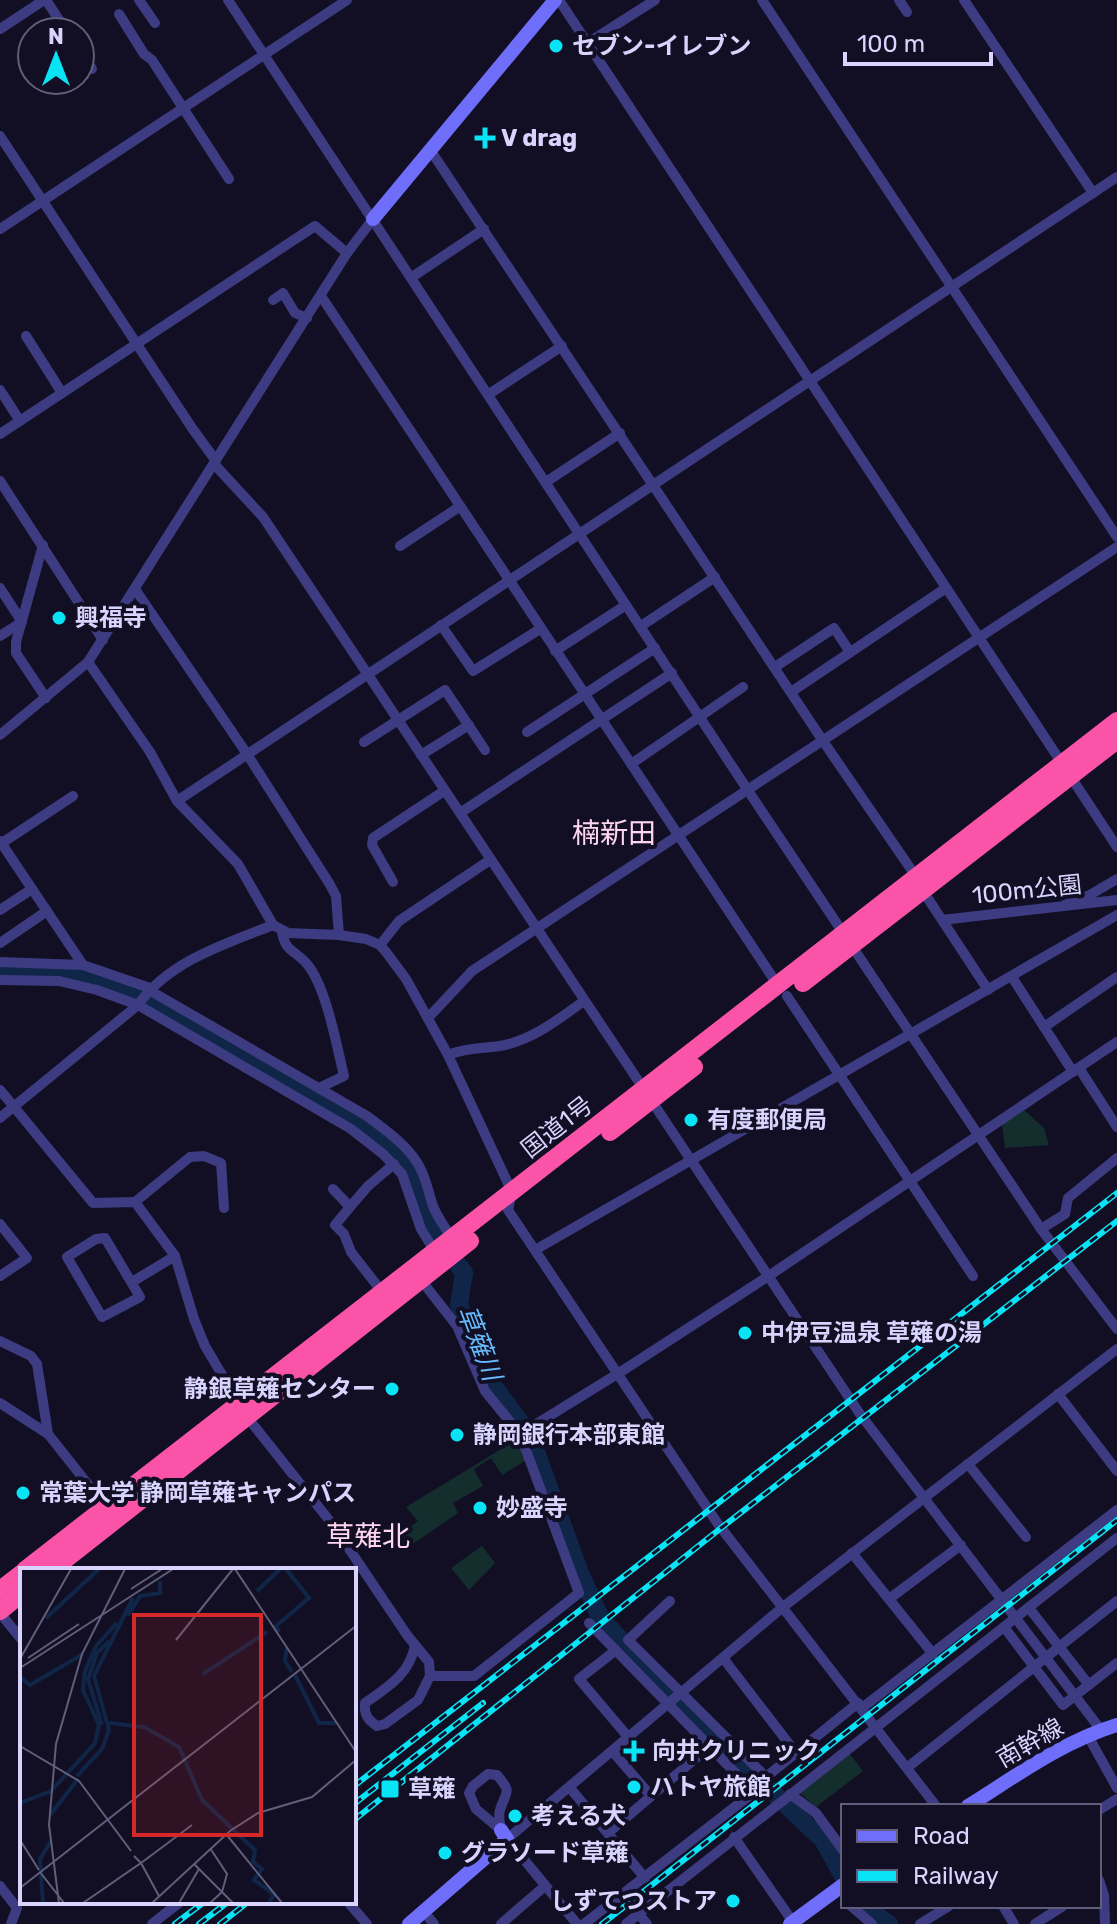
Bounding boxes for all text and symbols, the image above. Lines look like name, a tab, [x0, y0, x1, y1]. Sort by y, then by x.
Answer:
north arrow	[16, 16, 96, 96]
scale bar	[845, 16, 991, 66]
text: N	[48, 23, 64, 50]
text: 100 m	[857, 30, 925, 58]
place label: セブン-イレブン	[572, 32, 751, 60]
marker: セブン-イレブン	[547, 37, 565, 55]
place label: V drag	[501, 124, 577, 152]
marker: V drag	[476, 129, 494, 147]
place label: 興福寺	[75, 604, 147, 632]
marker: 興福寺	[50, 609, 68, 627]
district label: 楠新田	[572, 817, 656, 850]
street label: 100m公園	[971, 870, 1083, 910]
street label: 国道1号	[516, 1091, 598, 1163]
place label: 有度郵便局	[707, 1106, 827, 1134]
marker: 有度郵便局	[682, 1111, 700, 1129]
water label: 草薙川	[451, 1301, 509, 1388]
place label: 中伊豆温泉 草薙の湯	[761, 1319, 982, 1347]
marker: 中伊豆温泉 草薙の湯	[736, 1324, 754, 1342]
place label: 静銀草薙センター	[184, 1375, 376, 1403]
marker: 静銀草薙センター	[383, 1380, 401, 1398]
place label: 静岡銀行本部東館	[473, 1421, 665, 1449]
marker: 静岡銀行本部東館	[448, 1426, 466, 1444]
place label: 常葉大学 静岡草薙キャンパス	[39, 1479, 356, 1507]
marker: 常葉大学 静岡草薙キャンパス	[14, 1484, 32, 1502]
place label: 妙盛寺	[496, 1494, 568, 1522]
marker: 妙盛寺	[471, 1499, 489, 1517]
district label: 草薙北	[326, 1520, 410, 1553]
inset map	[20, 1568, 356, 1904]
street label: 南幹線	[992, 1713, 1068, 1773]
place label: 向井クリニック	[652, 1737, 820, 1765]
marker: 向井クリニック	[623, 1740, 645, 1762]
place label: ハトヤ旅館	[650, 1773, 771, 1801]
place label: 草薙	[408, 1775, 456, 1803]
marker: 草薙	[379, 1778, 401, 1800]
marker: ハトヤ旅館	[625, 1778, 643, 1796]
place label: 考える犬	[531, 1802, 626, 1830]
legend	[841, 1804, 1101, 1908]
marker: 考える犬	[506, 1807, 524, 1825]
text: Road	[913, 1822, 970, 1850]
place label: グラソード草薙	[461, 1839, 629, 1867]
marker: グラソード草薙	[436, 1844, 454, 1862]
text: Railway	[913, 1862, 999, 1890]
place label: しずてつストア	[550, 1887, 717, 1915]
marker: しずてつストア	[724, 1892, 742, 1910]

